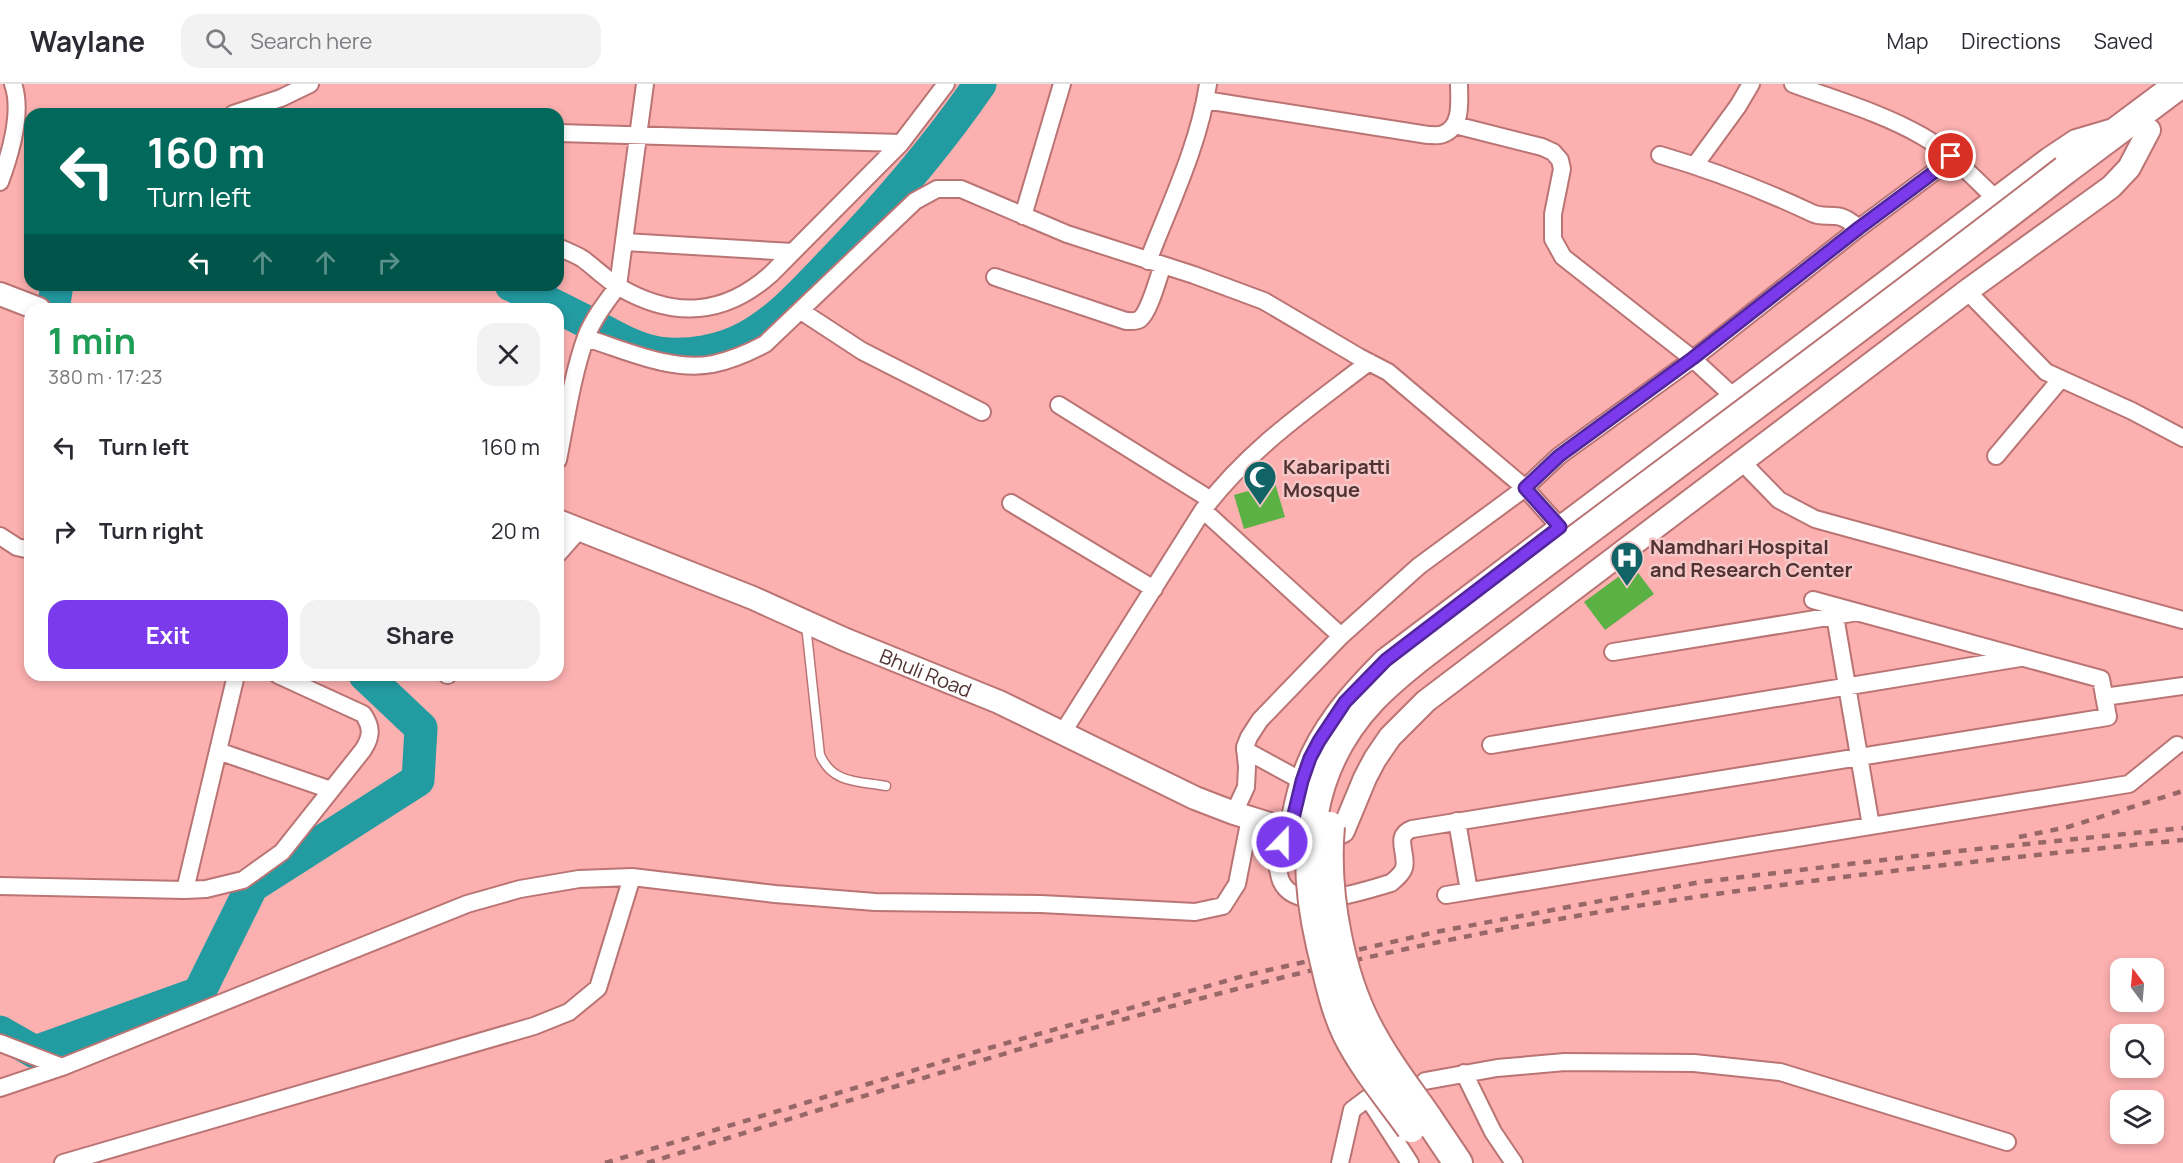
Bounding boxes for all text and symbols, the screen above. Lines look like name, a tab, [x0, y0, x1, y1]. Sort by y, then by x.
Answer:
search box	[181, 14, 601, 68]
text: Waylane	[30, 22, 145, 60]
icon: search	[202, 25, 235, 58]
text: Search here	[250, 26, 372, 56]
text: Map	[1887, 27, 1928, 55]
text: Directions	[1961, 27, 2061, 55]
text: Saved	[2094, 27, 2153, 55]
text: 160 m	[147, 123, 265, 181]
pin	[1925, 130, 1976, 181]
icon: left	[48, 132, 126, 210]
icon: arrive	[1934, 139, 1967, 172]
text: Turn left	[147, 178, 251, 215]
icon: left	[183, 246, 216, 279]
icon: ahead	[246, 246, 279, 279]
icon: ahead	[309, 246, 342, 279]
icon: right	[372, 246, 405, 279]
text: 1 min	[48, 316, 136, 365]
button: close	[477, 323, 540, 386]
text: 380 m · 17:23	[48, 363, 163, 390]
icon: left	[48, 431, 81, 464]
text: Turn left	[99, 432, 189, 462]
text: 160 m	[481, 432, 540, 462]
place label: Kabaripatti Mosque	[1283, 453, 1390, 503]
mosque icon: Kabaripatti Mosque	[1242, 459, 1278, 506]
icon: right	[48, 515, 81, 548]
text: Turn right	[99, 516, 204, 546]
text: 20 m	[491, 516, 540, 546]
place label: Namdhari Hospital and Research Center	[1650, 533, 1853, 583]
hospital icon: Namdhari Hospital and Research Center	[1609, 540, 1645, 587]
button: Exit	[48, 600, 288, 669]
button: Share	[300, 600, 540, 669]
street label: Bhuli Road	[876, 642, 976, 703]
position arrow	[1250, 810, 1314, 874]
north arrow	[2110, 958, 2164, 1012]
map controls	[2110, 958, 2164, 1144]
button: search	[2110, 1024, 2164, 1078]
button: layers	[2110, 1090, 2164, 1144]

